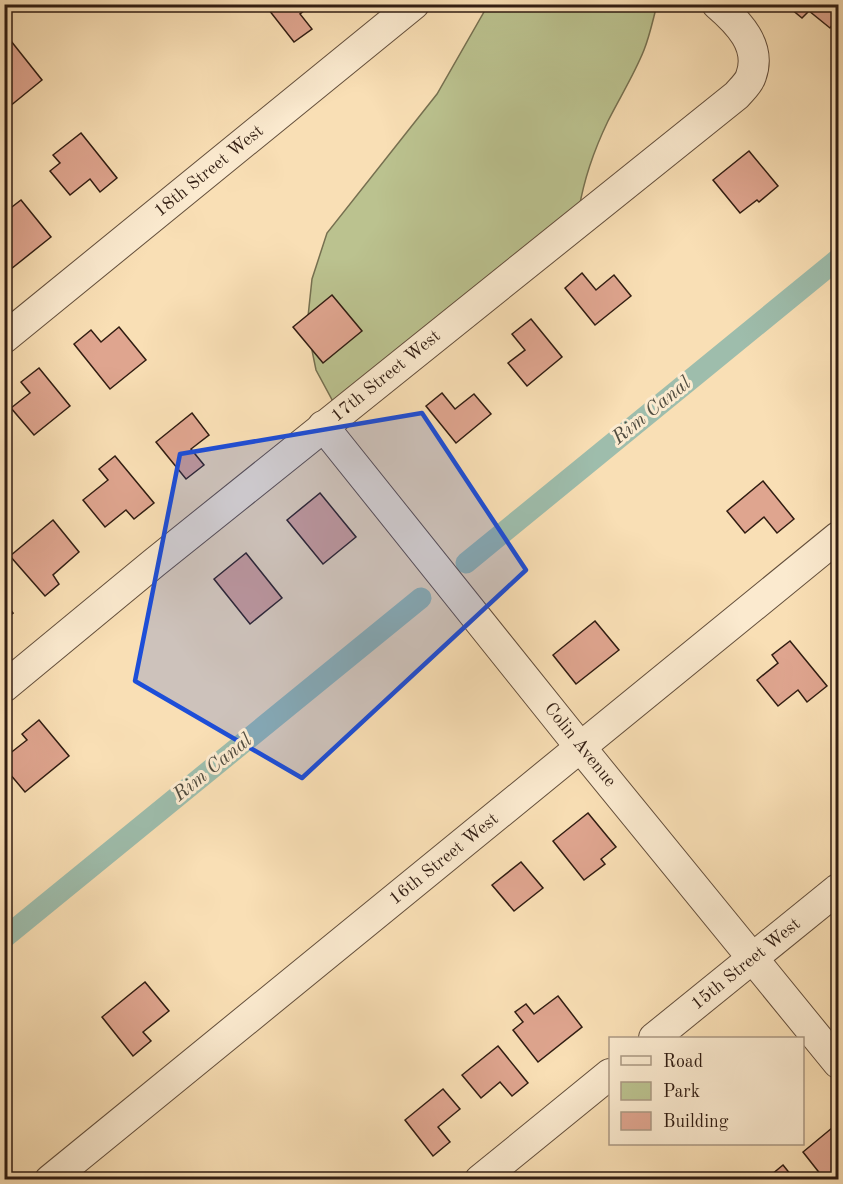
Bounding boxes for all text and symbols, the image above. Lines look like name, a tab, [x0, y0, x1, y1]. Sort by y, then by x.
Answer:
street label: 18th Street West	[151, 122, 267, 220]
street label: 17th Street West	[328, 327, 444, 425]
water label: Rim Canal	[608, 373, 695, 449]
street label: Colin Avenue	[541, 699, 619, 791]
water label: Rim Canal	[169, 730, 256, 806]
street label: 16th Street West	[386, 810, 502, 908]
street label: 15th Street West	[688, 915, 804, 1013]
legend	[609, 1037, 804, 1145]
text: Road	[663, 1053, 703, 1071]
text: Park	[663, 1083, 700, 1101]
text: Building	[663, 1113, 729, 1131]

